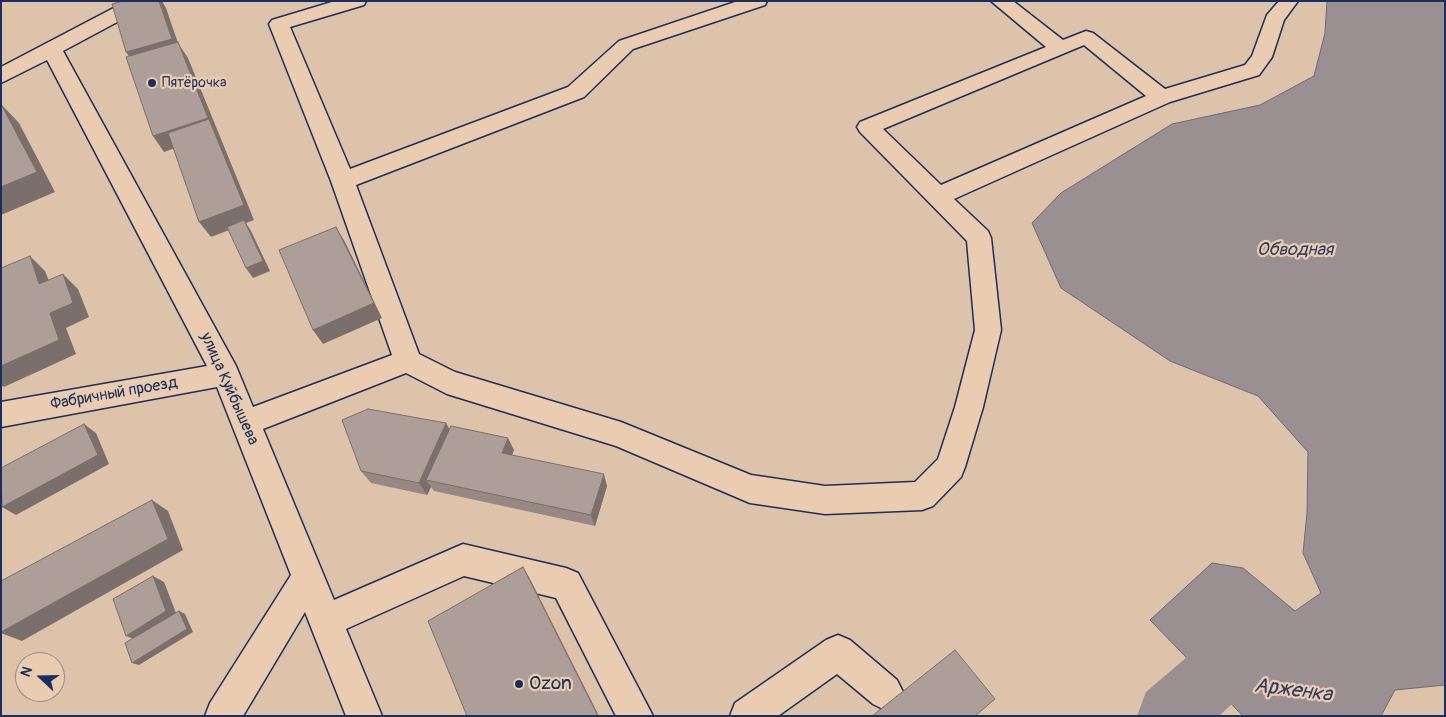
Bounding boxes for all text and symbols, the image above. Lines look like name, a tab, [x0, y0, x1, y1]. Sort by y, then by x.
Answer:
place label: Пятёрочка	[162, 75, 226, 91]
marker: Пятёрочка	[146, 77, 158, 89]
water label: Обводная	[1257, 239, 1333, 261]
street label: улица Куйбышева	[196, 330, 262, 448]
street label: Фабричный проезд	[49, 373, 179, 415]
north arrow	[15, 652, 65, 702]
text: N	[17, 664, 36, 679]
place label: Ozon	[529, 673, 572, 695]
water label: Арженка	[1253, 674, 1333, 708]
marker: Ozon	[513, 678, 525, 690]

